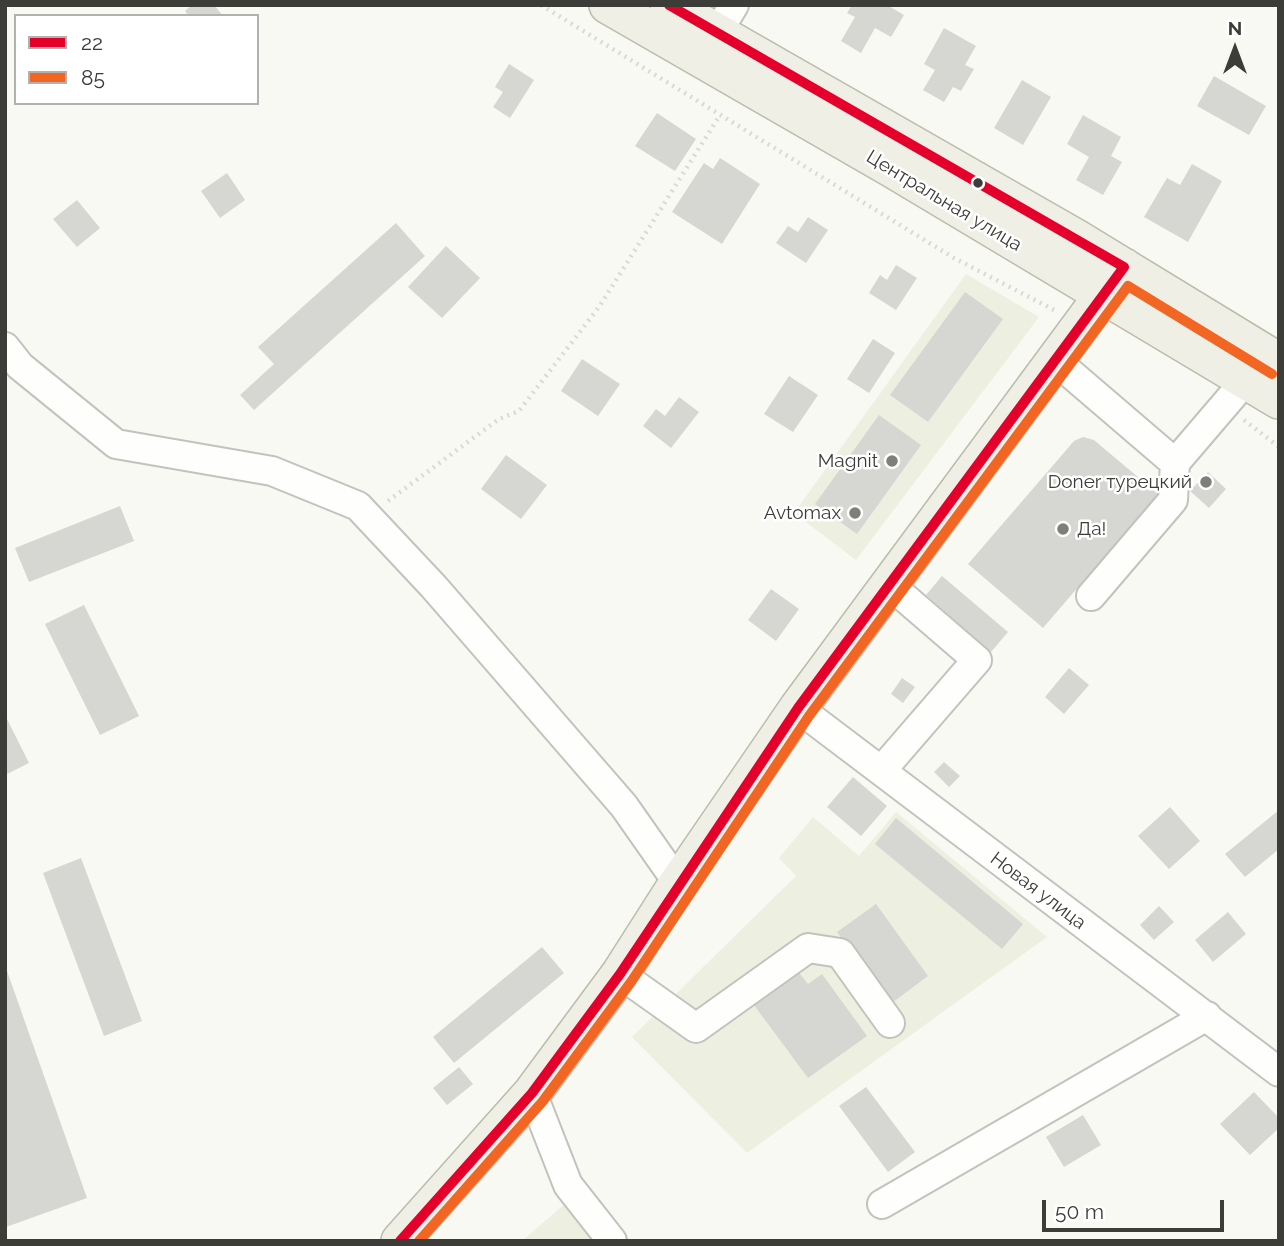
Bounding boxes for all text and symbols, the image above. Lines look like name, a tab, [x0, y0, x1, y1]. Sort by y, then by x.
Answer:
legend	[14, 14, 259, 105]
north arrow	[1200, 14, 1270, 84]
text: N	[1228, 17, 1242, 39]
text: 22	[81, 30, 103, 55]
text: 85	[81, 65, 105, 90]
street label: Центральная улица	[862, 146, 1026, 256]
unlabelled marker	[971, 176, 985, 190]
place label: Magnit	[818, 450, 878, 472]
marker: Magnit	[884, 453, 900, 469]
place label: Doner турецкий	[1048, 471, 1192, 493]
marker: Doner турецкий	[1198, 474, 1214, 490]
place label: Avtomax	[764, 502, 841, 524]
marker: Avtomax	[847, 505, 863, 521]
place label: Да!	[1077, 518, 1106, 540]
marker: Да!	[1055, 521, 1071, 537]
street label: Новая улица	[986, 848, 1090, 934]
scale bar	[1046, 1186, 1228, 1230]
text: 50 m	[1055, 1199, 1104, 1224]

